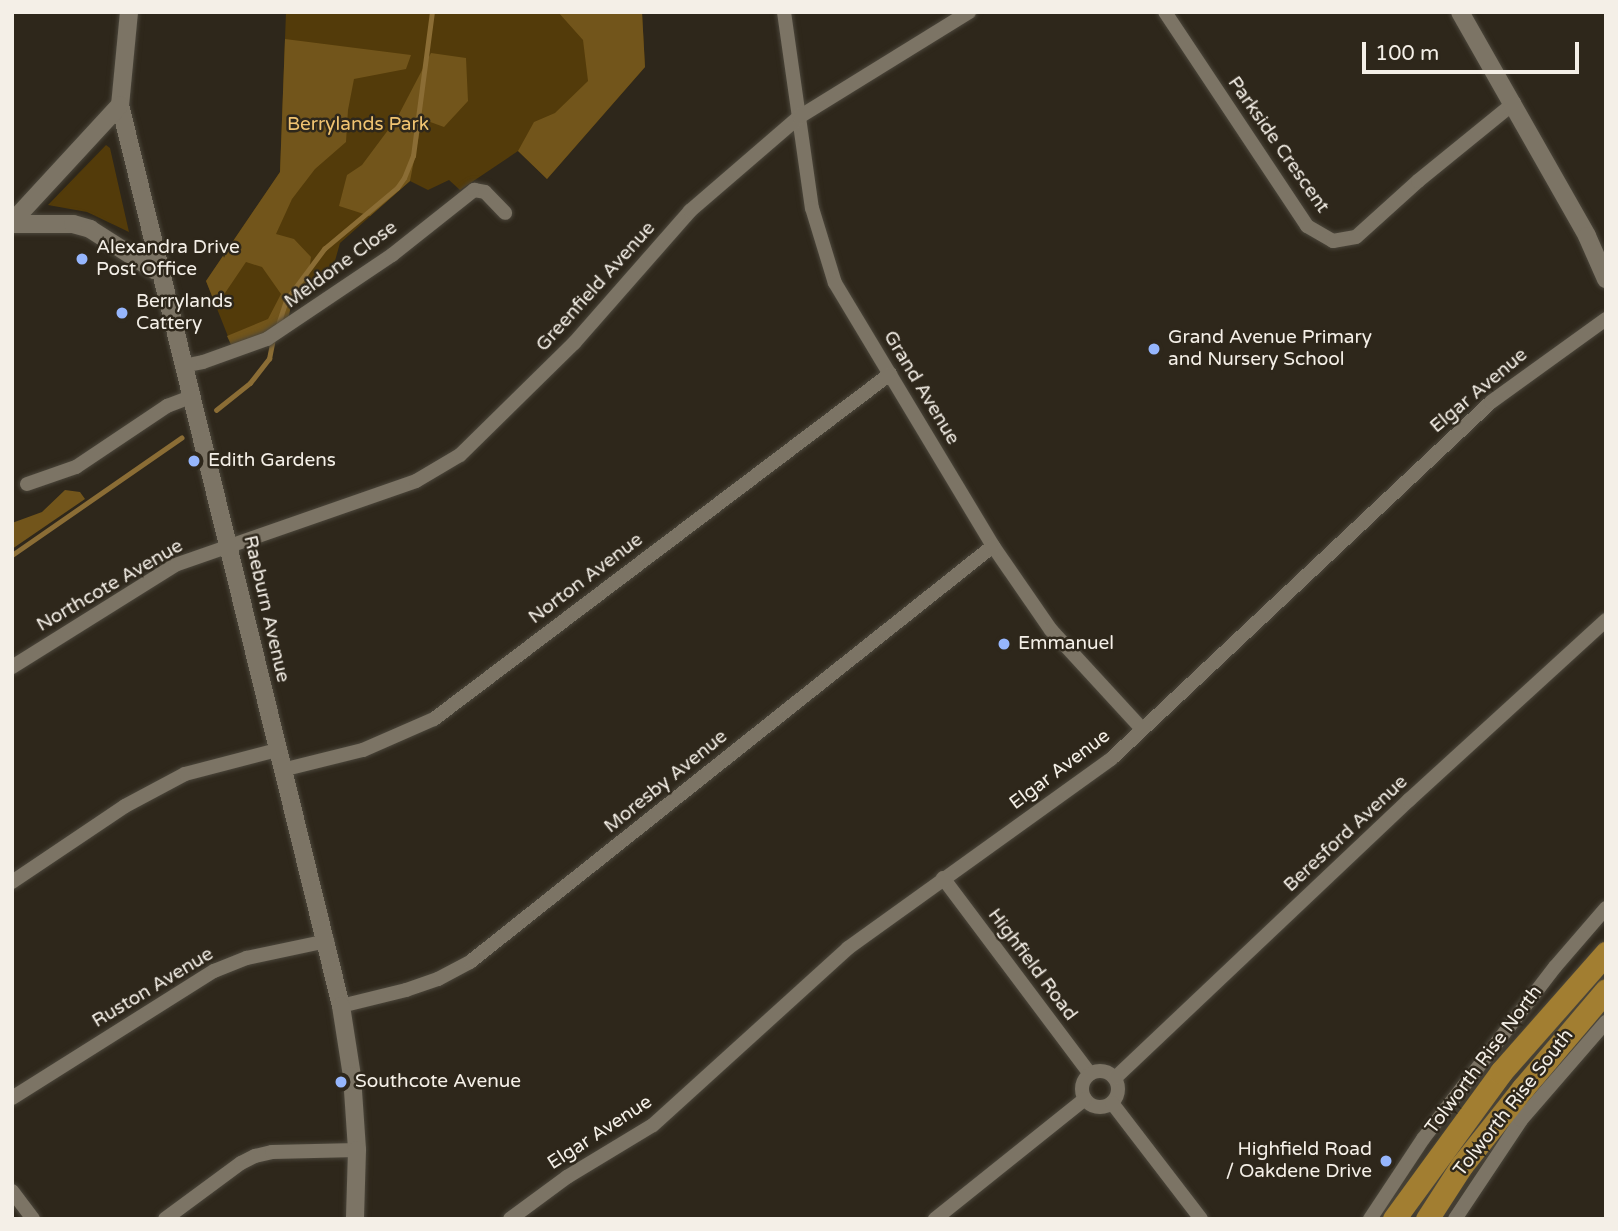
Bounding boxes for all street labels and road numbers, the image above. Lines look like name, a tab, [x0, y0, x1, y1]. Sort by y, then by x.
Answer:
street label: Parkside Crescent	[1222, 72, 1334, 218]
street label: Meldone Close	[280, 216, 402, 314]
street label: Greenfield Avenue	[532, 217, 660, 357]
street label: Grand Avenue	[878, 327, 964, 449]
street label: Elgar Avenue	[1426, 344, 1532, 438]
street label: Norton Avenue	[524, 529, 648, 629]
street label: Raeburn Avenue	[238, 533, 294, 685]
street label: Northcote Avenue	[33, 535, 187, 637]
street label: Moresby Avenue	[600, 725, 732, 839]
street label: Elgar Avenue	[1005, 725, 1115, 815]
street label: Beresford Avenue	[1279, 771, 1413, 897]
street label: Highfield Road	[982, 904, 1082, 1026]
street label: Ruston Avenue	[88, 943, 218, 1033]
street label: Tolworth Rise North	[1421, 981, 1547, 1139]
street label: Tolworth Rise South	[1449, 1025, 1579, 1181]
street label: Elgar Avenue	[544, 1091, 656, 1175]

